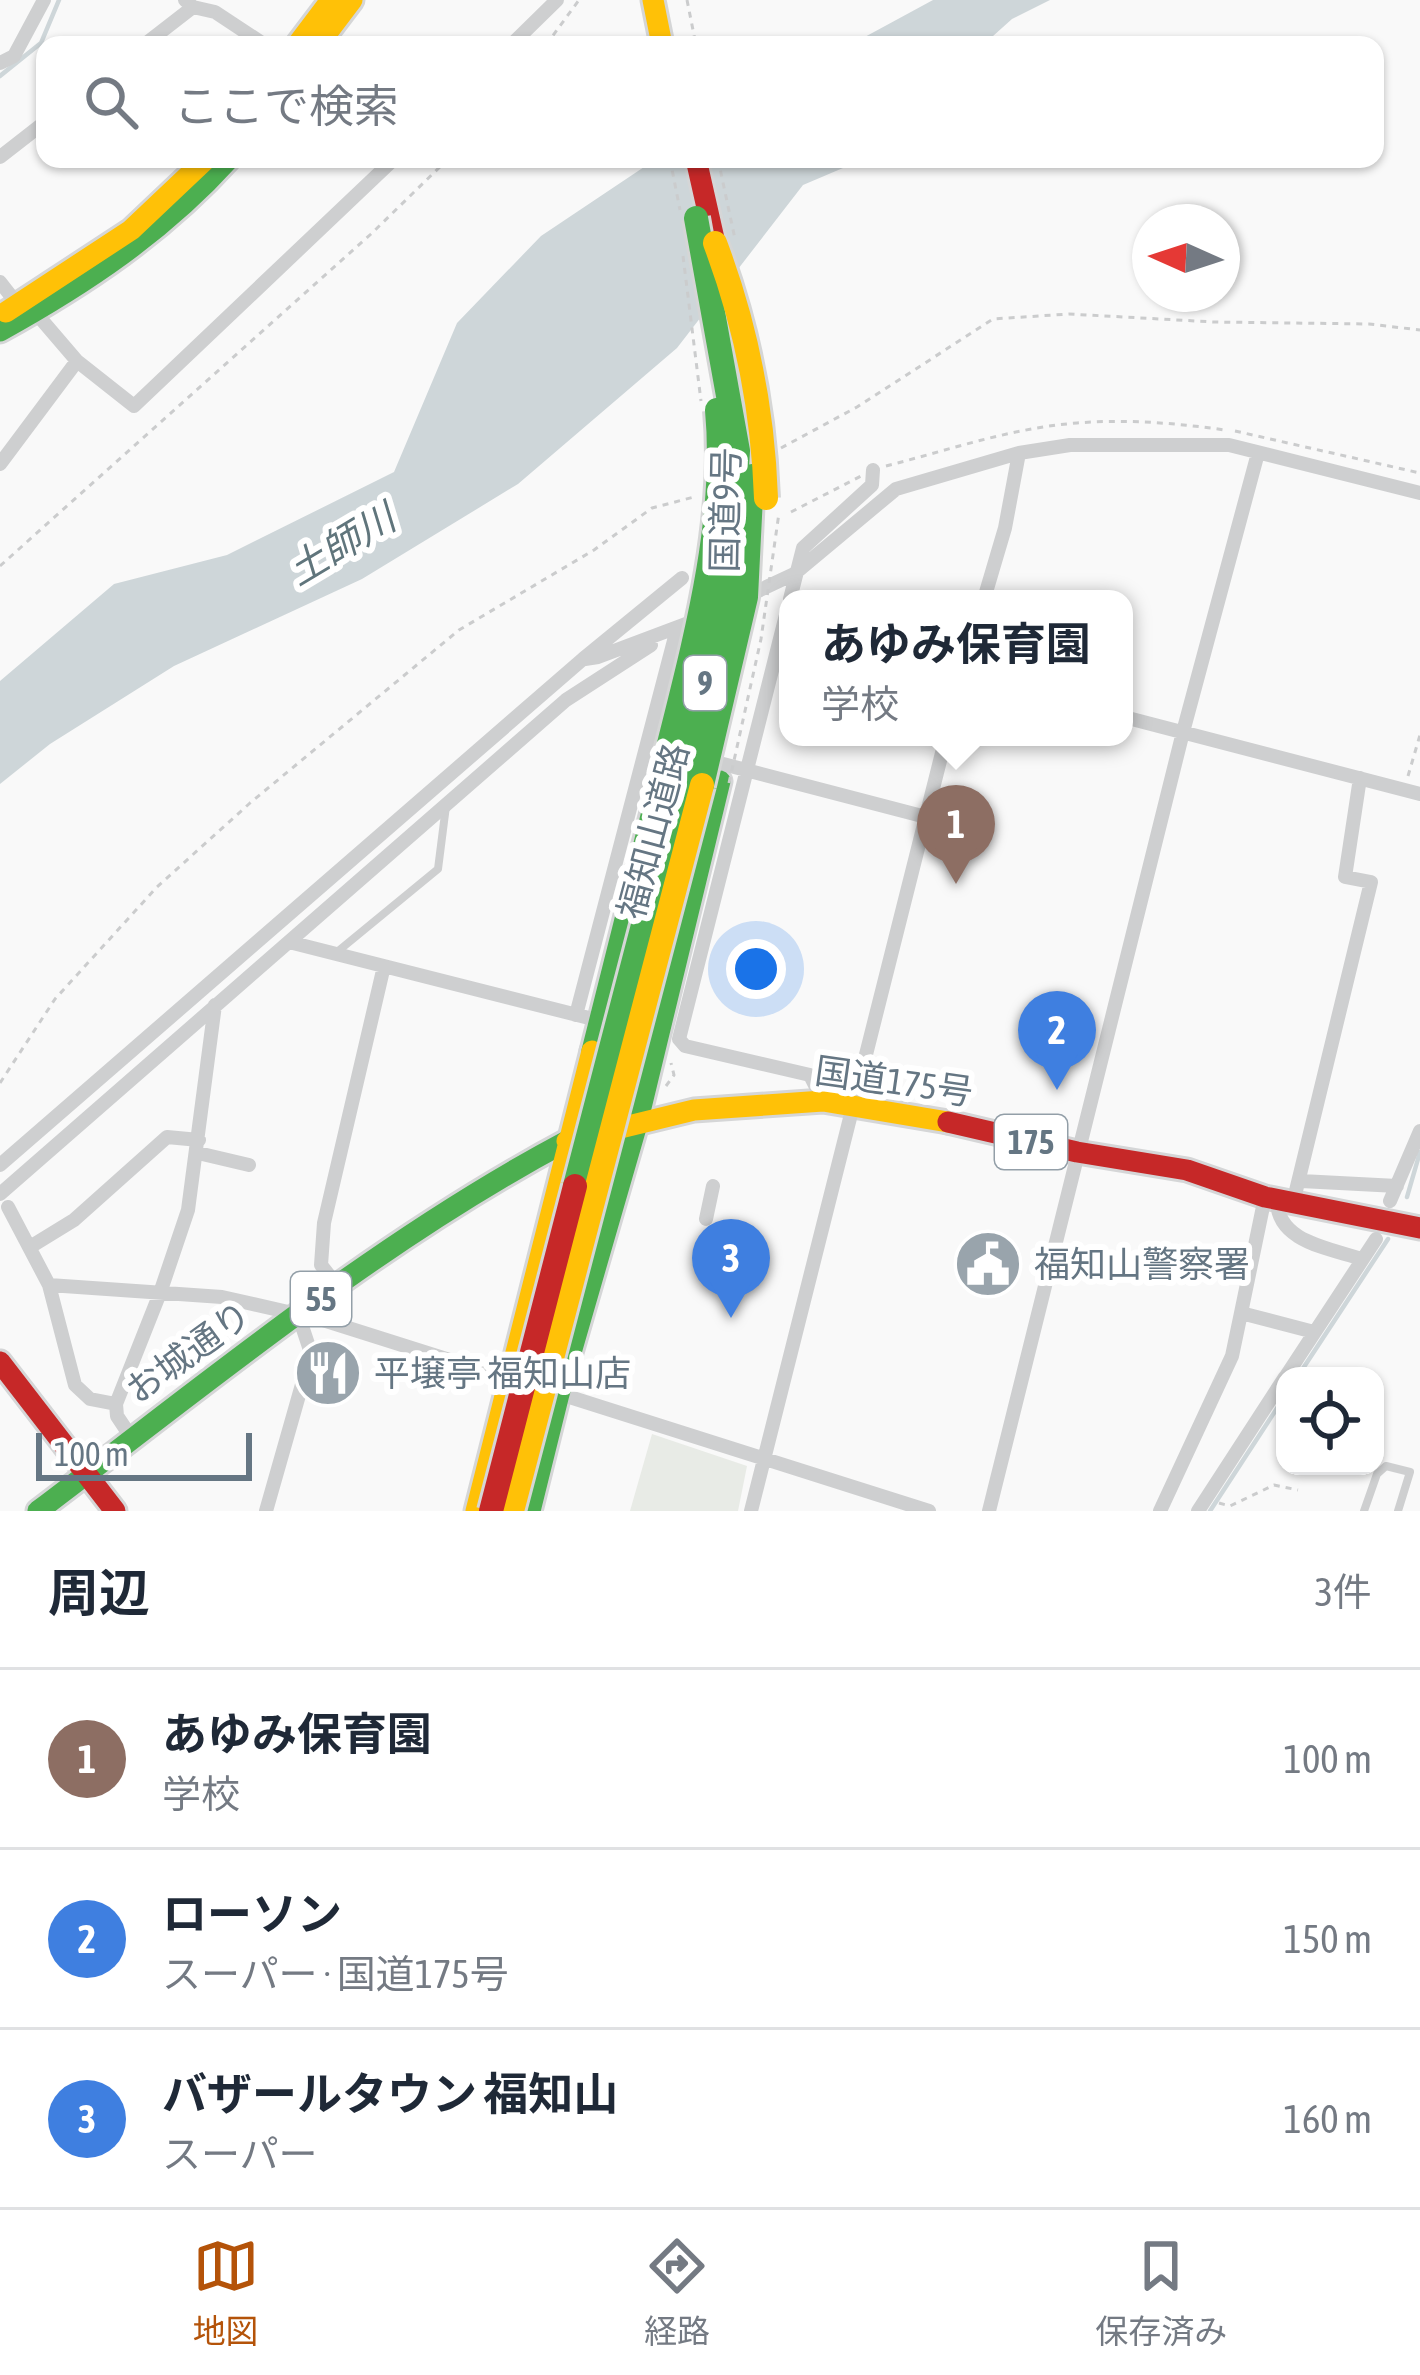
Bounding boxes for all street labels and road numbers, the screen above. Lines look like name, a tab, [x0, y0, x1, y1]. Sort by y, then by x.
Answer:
street label: 国道9号	[703, 447, 747, 573]
road number: 9	[684, 656, 726, 710]
street label: 福知山道路	[609, 739, 697, 923]
street label: 国道175号	[812, 1049, 976, 1113]
road number: 175	[995, 1115, 1067, 1169]
road number: 55	[291, 1272, 351, 1326]
street label: お城通り	[117, 1293, 259, 1411]

